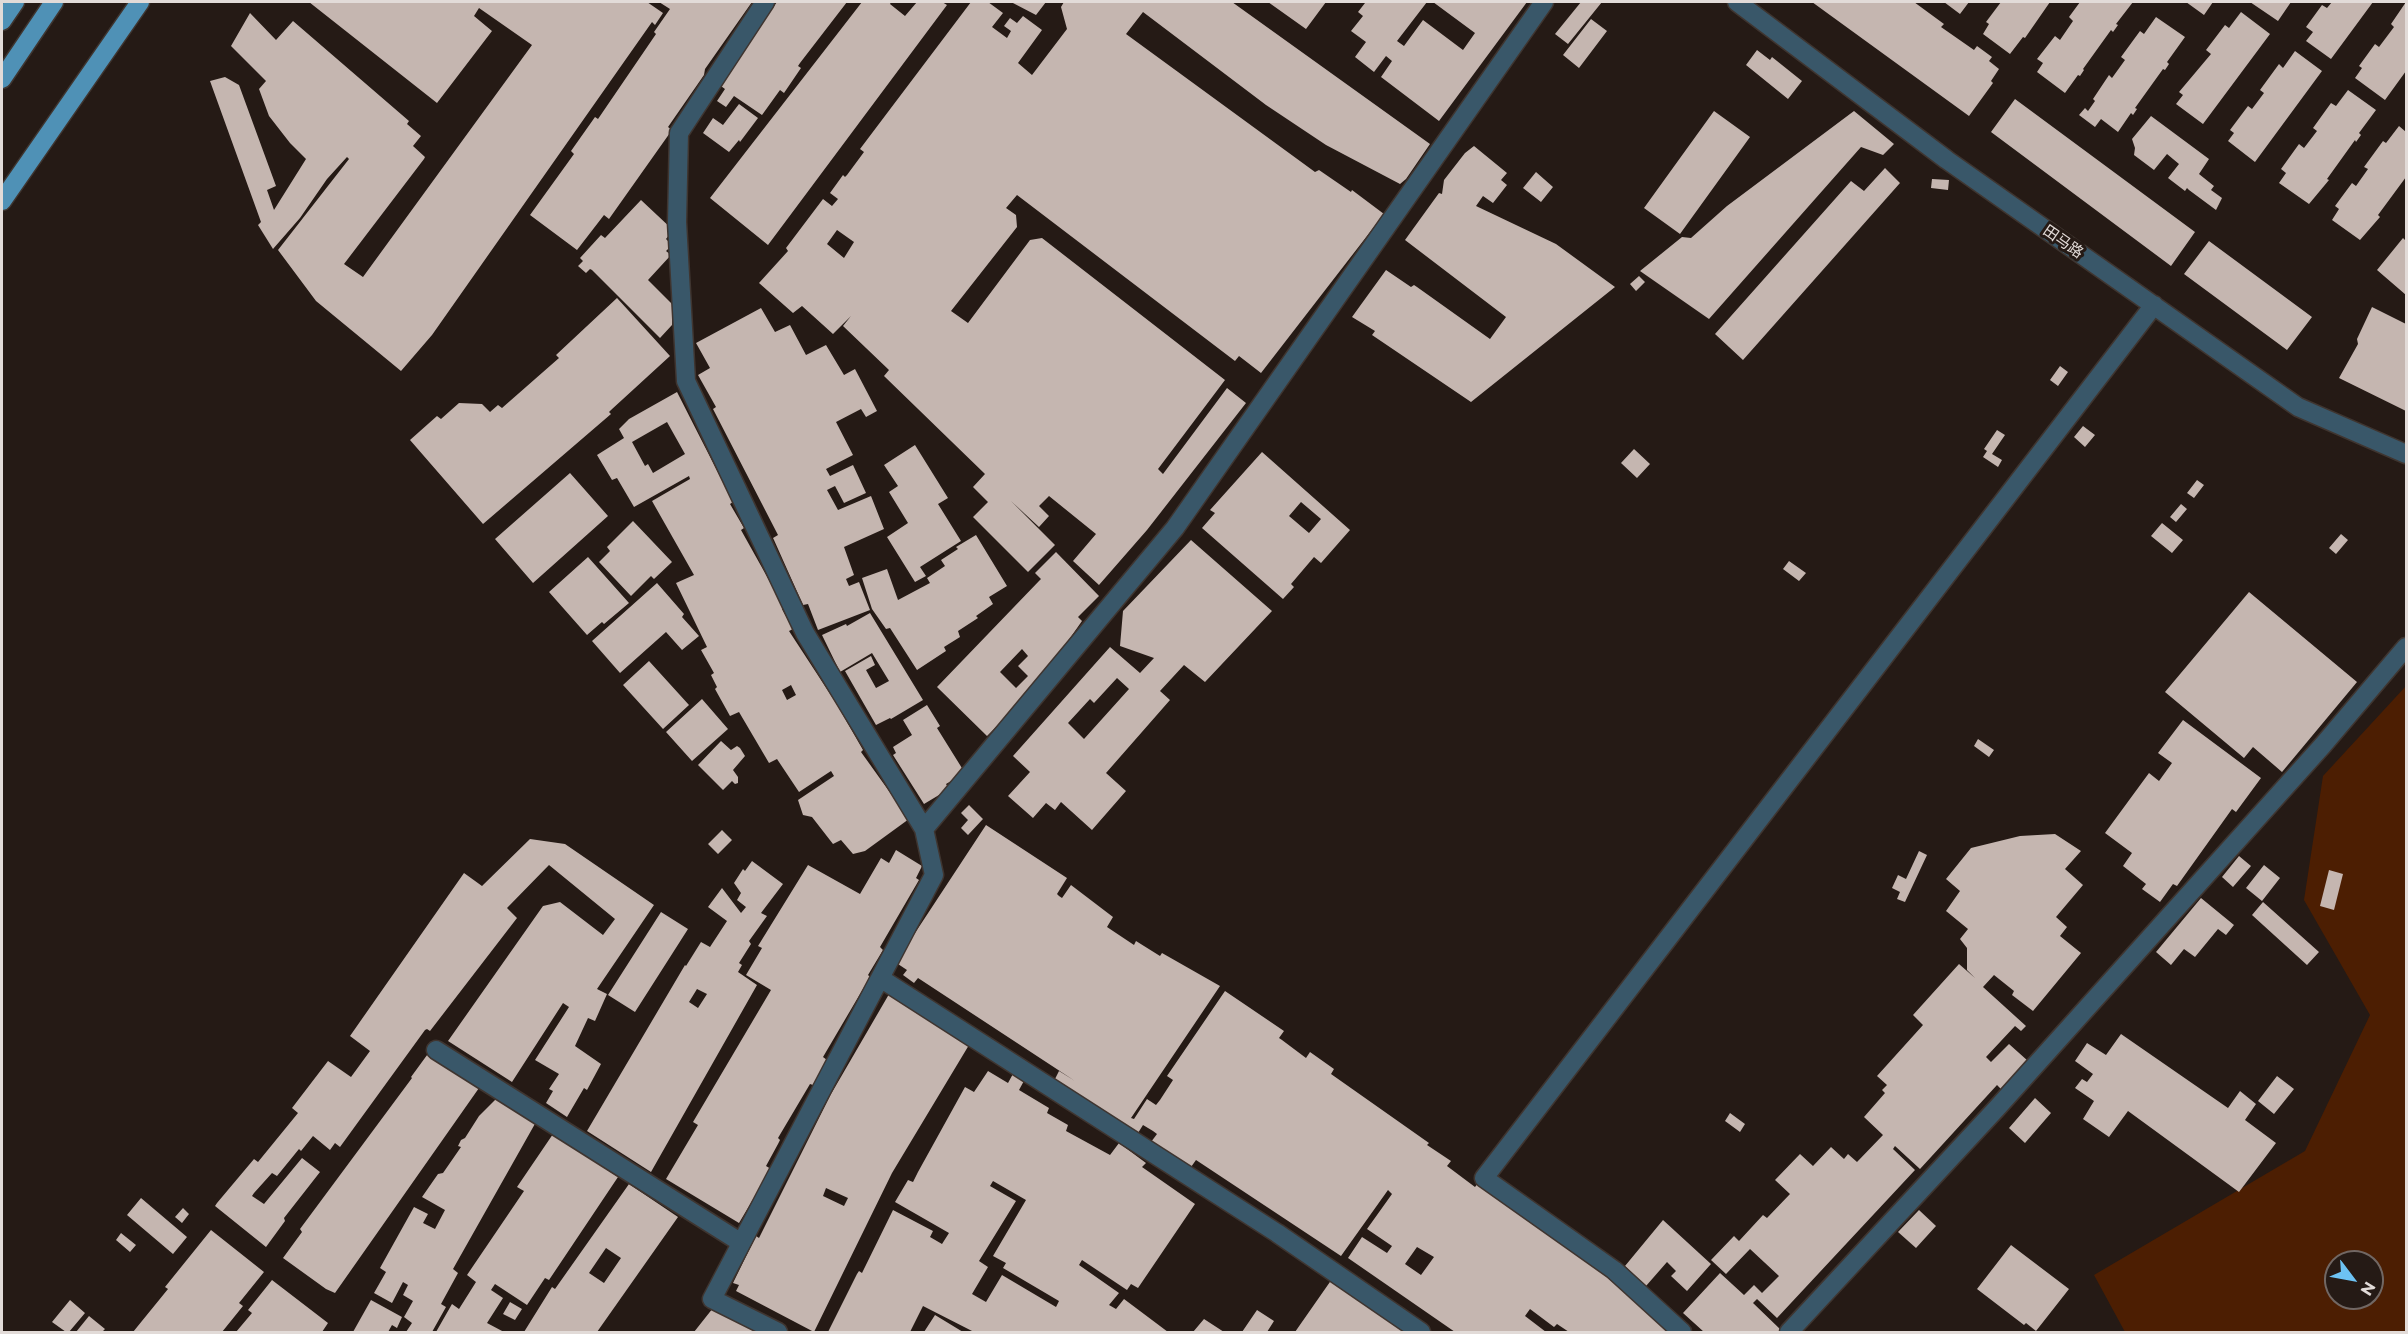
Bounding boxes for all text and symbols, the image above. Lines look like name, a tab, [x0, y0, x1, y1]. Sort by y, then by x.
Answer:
street label: 田马路	[2039, 222, 2087, 262]
north arrow	[2324, 1250, 2384, 1310]
text: N	[2357, 1278, 2379, 1299]

